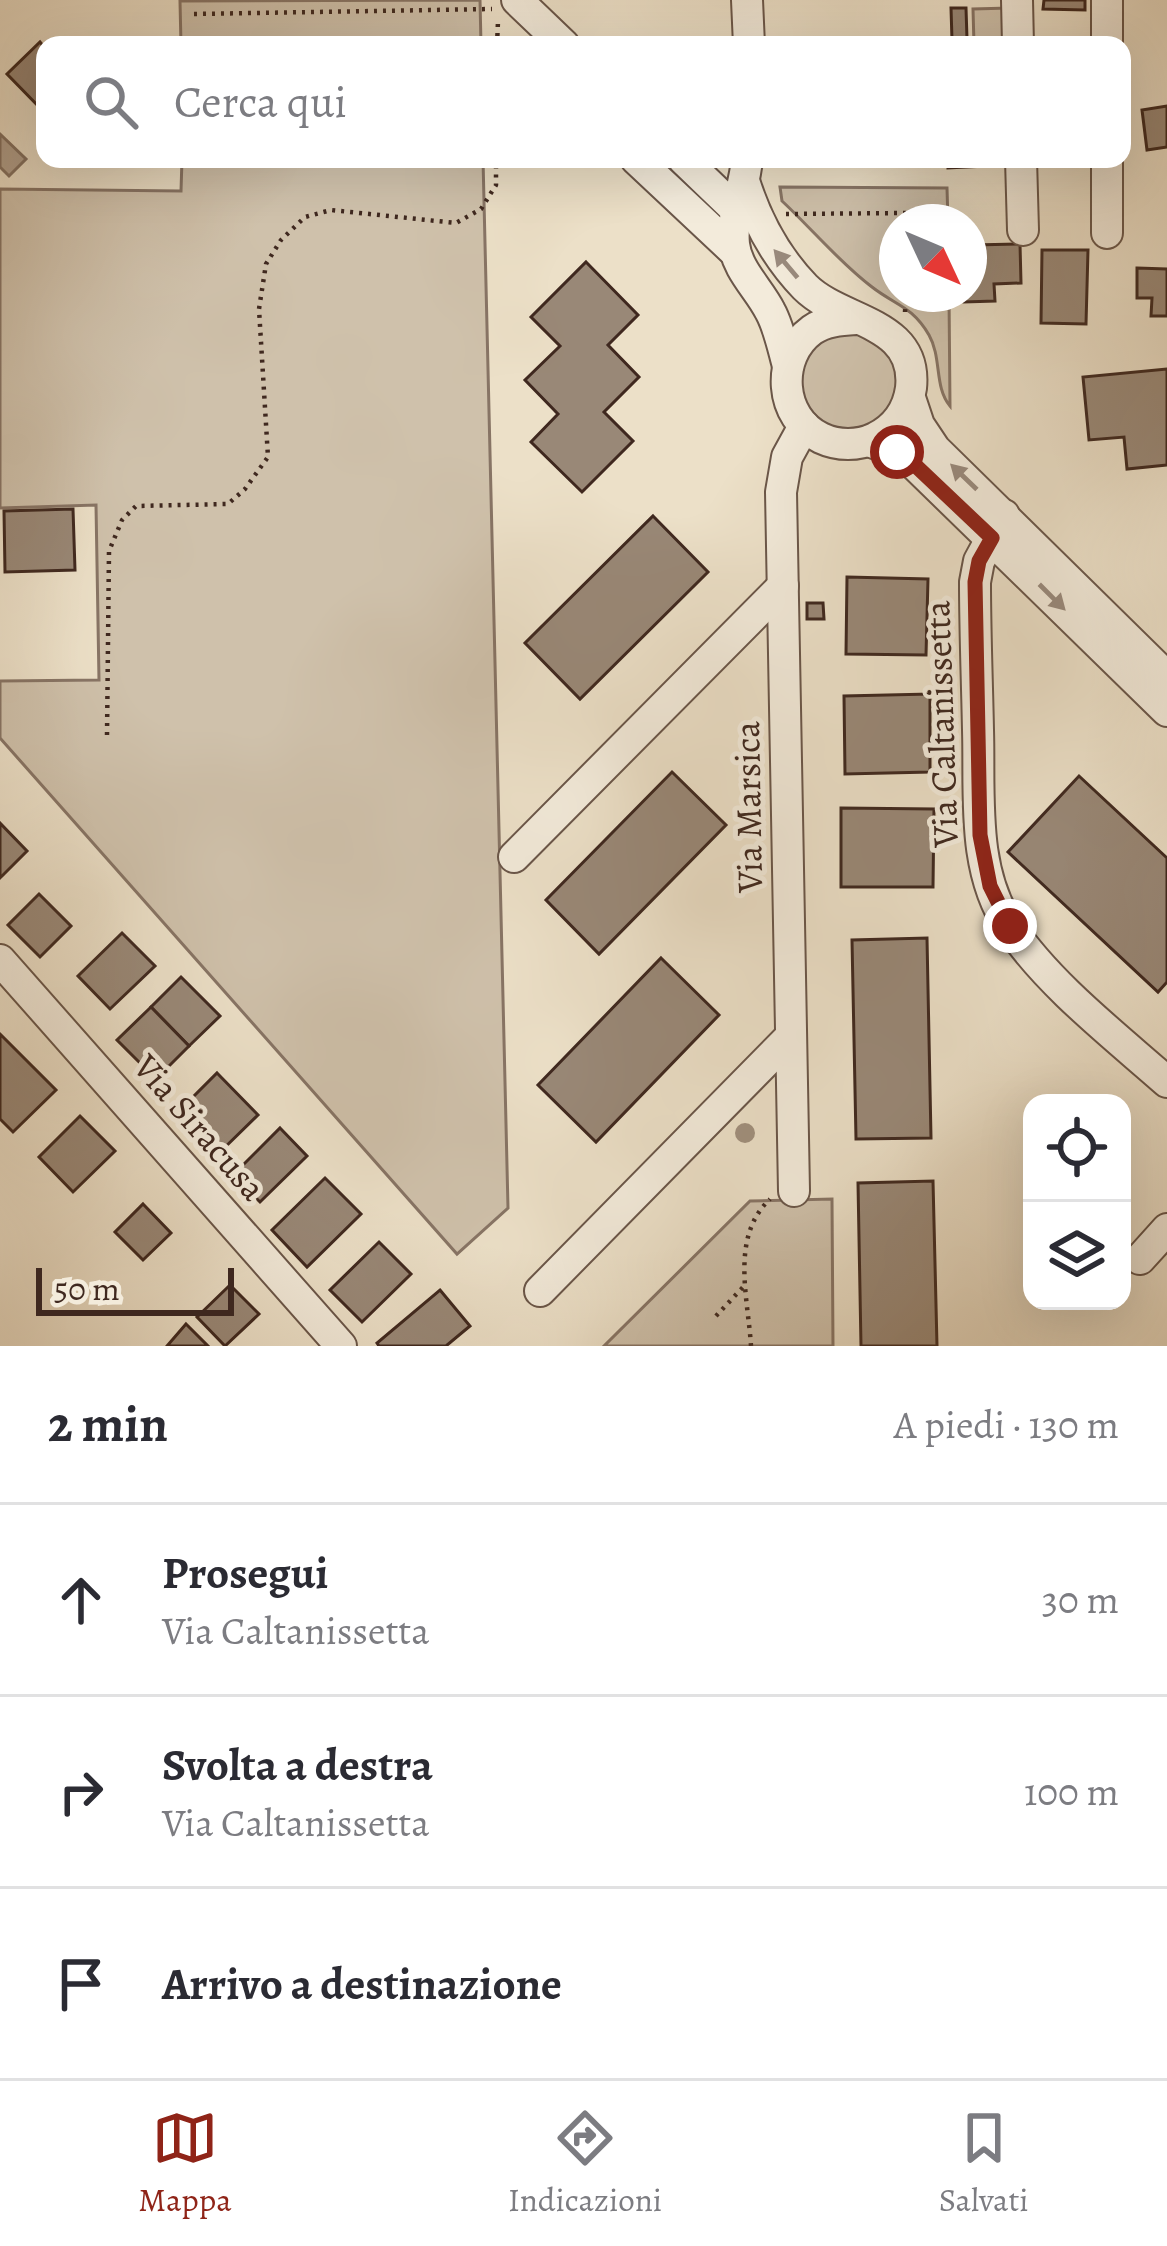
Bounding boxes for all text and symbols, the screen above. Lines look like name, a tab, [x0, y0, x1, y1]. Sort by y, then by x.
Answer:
search box	[36, 36, 1131, 168]
icon: search	[78, 69, 144, 135]
text: Cerca qui	[174, 71, 347, 133]
north arrow	[879, 204, 987, 312]
one-way arrow	[774, 249, 799, 280]
route start	[870, 425, 924, 479]
one-way arrow	[950, 464, 979, 492]
one-way arrow	[1038, 583, 1066, 611]
street label: Via Caltanissetta	[912, 600, 970, 849]
street label: Via Marsica	[722, 721, 774, 894]
route end	[983, 899, 1037, 953]
street label: Via Siracusa	[122, 1042, 278, 1211]
map controls	[1023, 1094, 1131, 1310]
button: locate	[1023, 1094, 1131, 1202]
button: layers	[1023, 1202, 1131, 1310]
scale bar	[36, 1262, 234, 1315]
text: 50 m	[54, 1266, 120, 1311]
text: 2 min	[48, 1389, 168, 1459]
text: A piedi · 130 m	[894, 1398, 1119, 1451]
text: Prosegui	[162, 1542, 329, 1604]
icon: ahead	[48, 1567, 114, 1633]
text: 30 m	[1042, 1573, 1119, 1626]
text: Via Caltanissetta	[162, 1604, 429, 1657]
text: Svolta a destra	[162, 1734, 433, 1796]
icon: right	[48, 1759, 114, 1825]
text: 100 m	[1024, 1765, 1119, 1818]
text: Via Caltanissetta	[162, 1796, 429, 1849]
icon: arrive	[48, 1951, 114, 2017]
text: Arrivo a destinazione	[162, 1953, 562, 2015]
tab: Mappa	[138, 2105, 232, 2222]
tab: Indicazioni	[508, 2105, 662, 2222]
tab: Salvati	[939, 2105, 1029, 2222]

